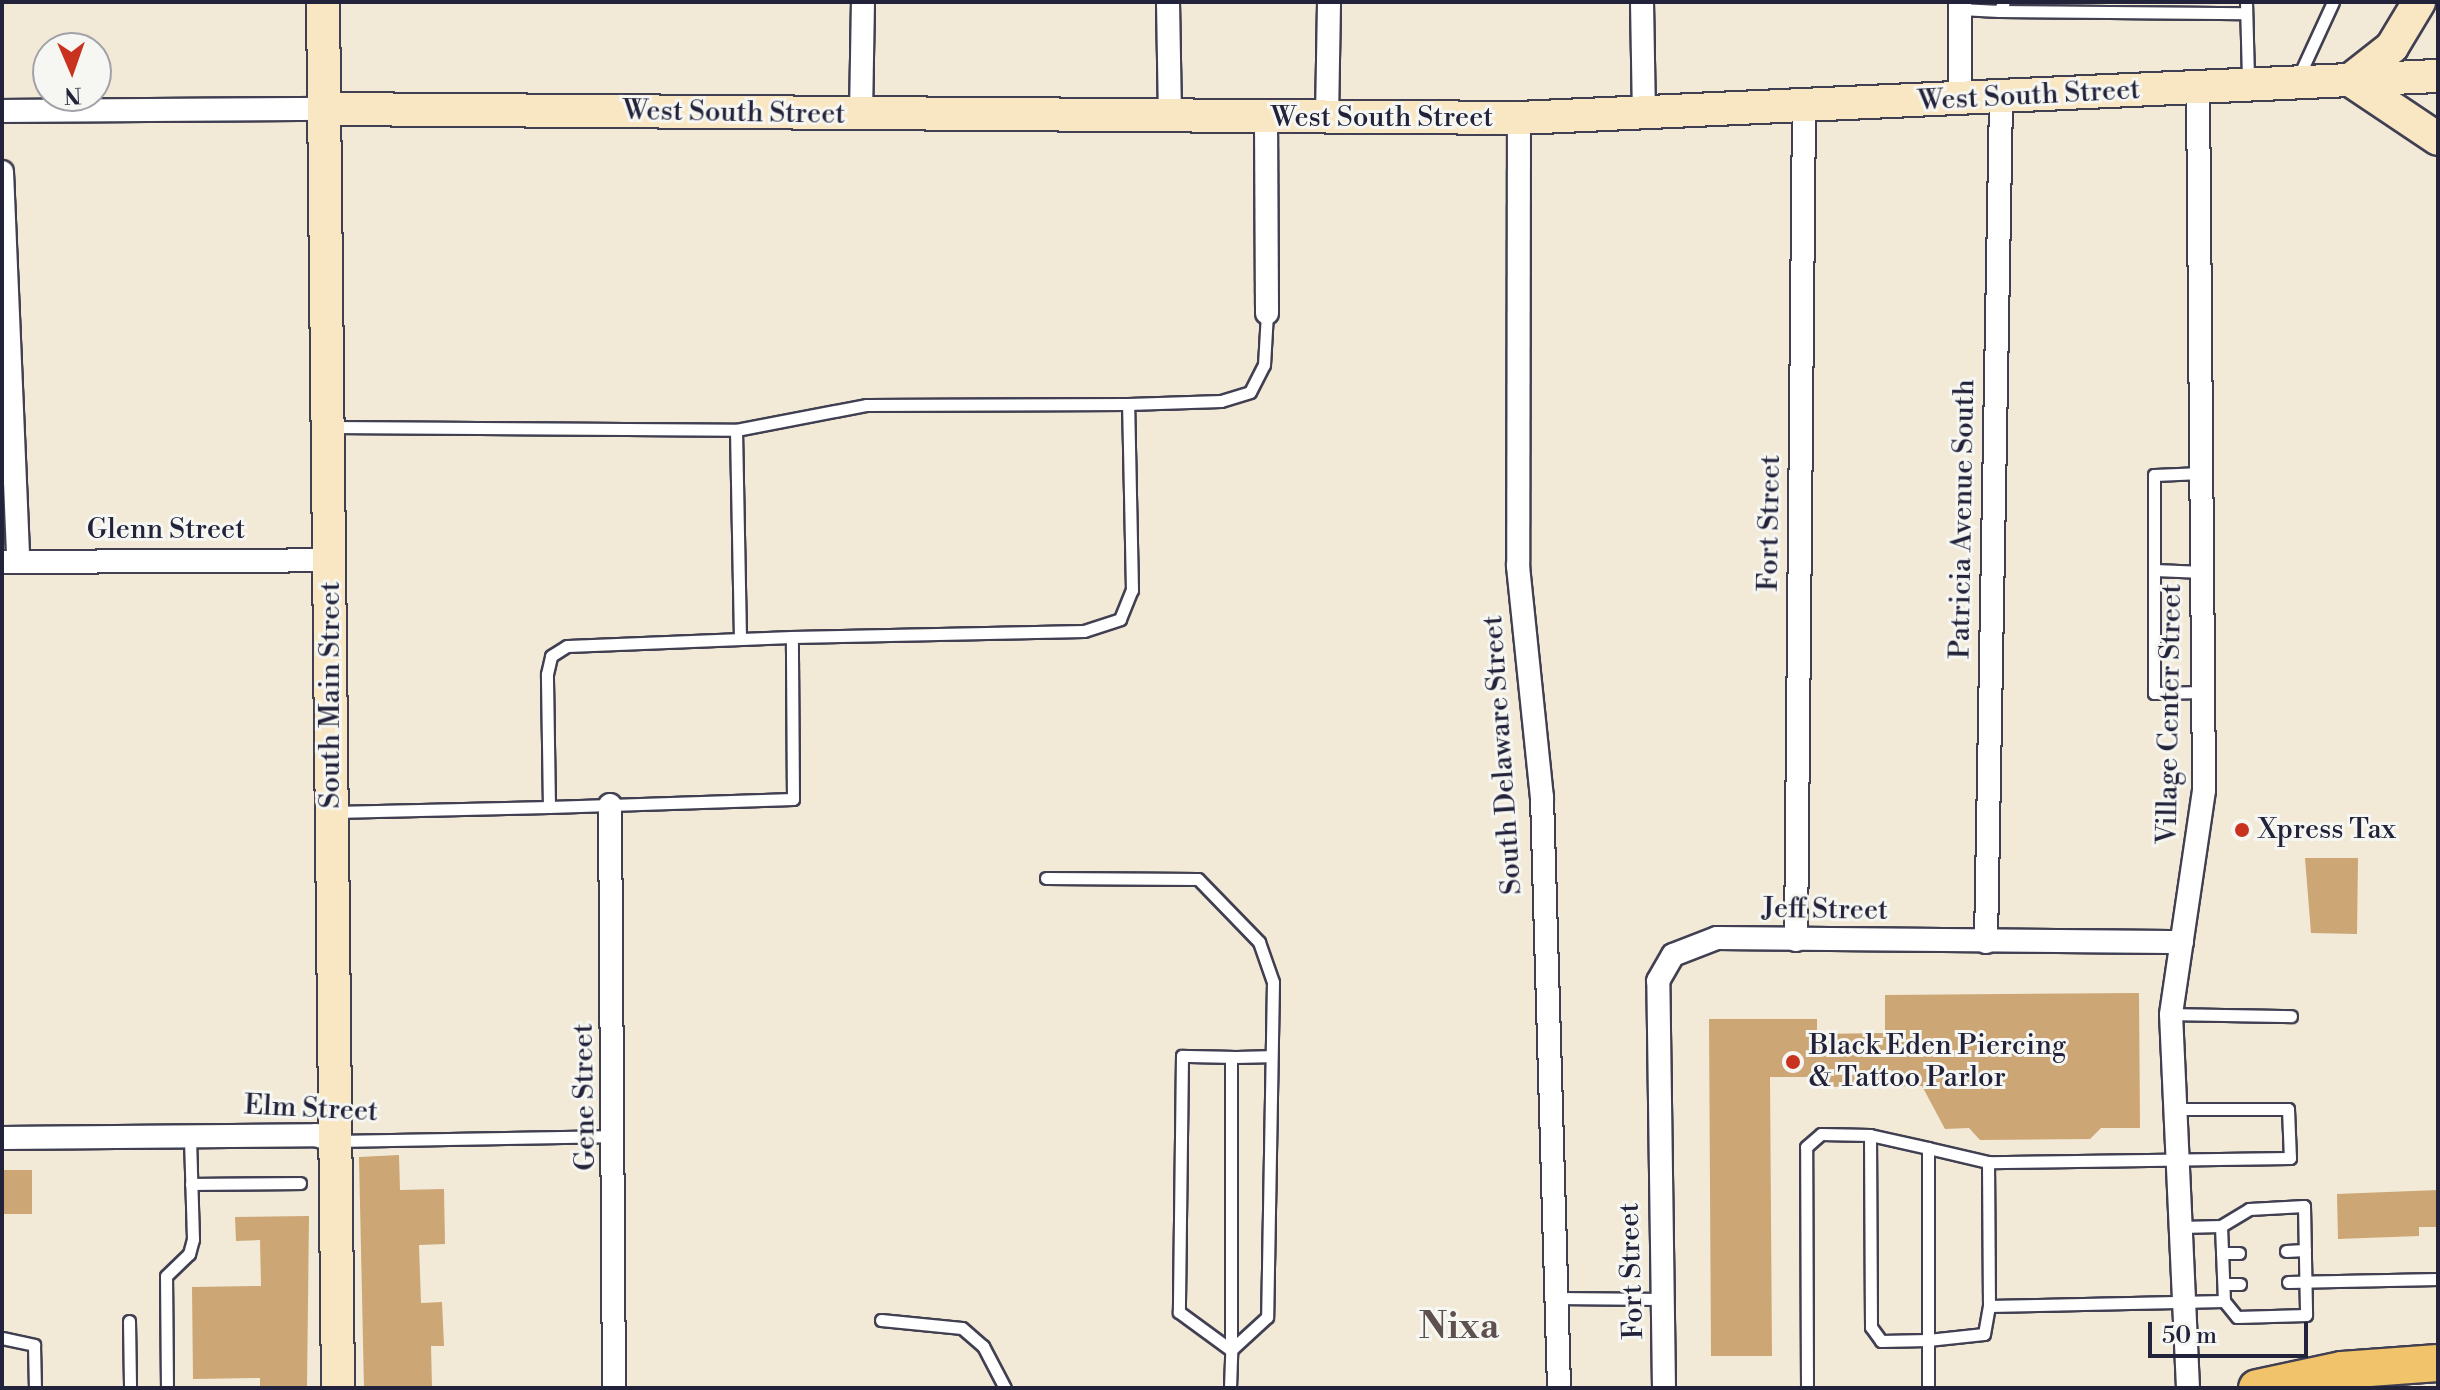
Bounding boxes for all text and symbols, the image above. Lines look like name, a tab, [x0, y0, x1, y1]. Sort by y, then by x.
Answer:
north arrow	[32, 32, 112, 112]
street label: West South Street	[1917, 73, 2141, 119]
text: N	[64, 81, 82, 108]
street label: West South Street	[623, 94, 845, 132]
street label: West South Street	[1271, 101, 1493, 135]
street label: Patricia Avenue South	[1944, 379, 1982, 659]
street label: Fort Street	[1752, 454, 1788, 592]
street label: Glenn Street	[87, 513, 245, 547]
street label: South Main Street	[314, 581, 348, 809]
street label: Village Center Street	[2151, 584, 2189, 844]
street label: South Delaware Street	[1476, 614, 1530, 896]
place label: Xpress Tax	[2258, 813, 2396, 847]
marker: Xpress Tax	[2233, 821, 2251, 839]
street label: Jeff Street	[1762, 892, 1888, 928]
street label: Gene Street	[567, 1023, 603, 1171]
place label: Black Eden Piercing & Tattoo Parlor	[1809, 1029, 2066, 1095]
marker: Black Eden Piercing & Tattoo Parlor	[1784, 1053, 1802, 1071]
street label: Elm Street	[243, 1089, 379, 1129]
street label: Fort Street	[1613, 1202, 1651, 1340]
district label: Nixa	[1419, 1306, 1499, 1350]
scale bar	[2152, 1306, 2312, 1356]
text: 50 m	[2162, 1321, 2217, 1351]

